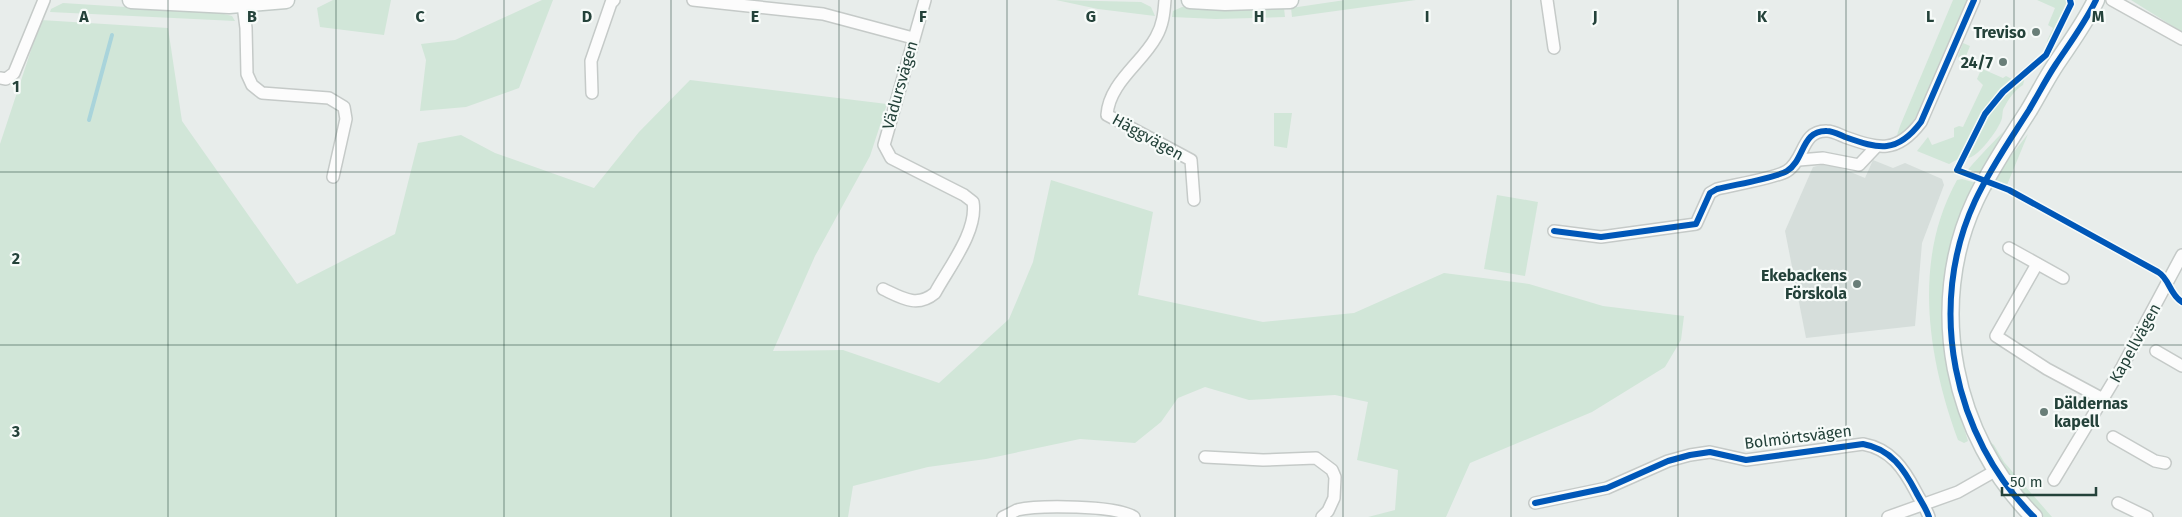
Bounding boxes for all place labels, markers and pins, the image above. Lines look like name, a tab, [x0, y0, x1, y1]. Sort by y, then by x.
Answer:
place label: Treviso	[1973, 23, 2026, 42]
marker: Treviso	[2030, 26, 2042, 38]
place label: 24/7	[1961, 53, 1994, 72]
marker: 24/7	[1997, 56, 2009, 68]
place label: Ekebackens Förskola	[1761, 266, 1847, 303]
marker: Ekebackens Förskola	[1851, 278, 1863, 290]
place label: Däldernas kapell	[2054, 394, 2128, 431]
marker: Däldernas kapell	[2038, 406, 2050, 418]

